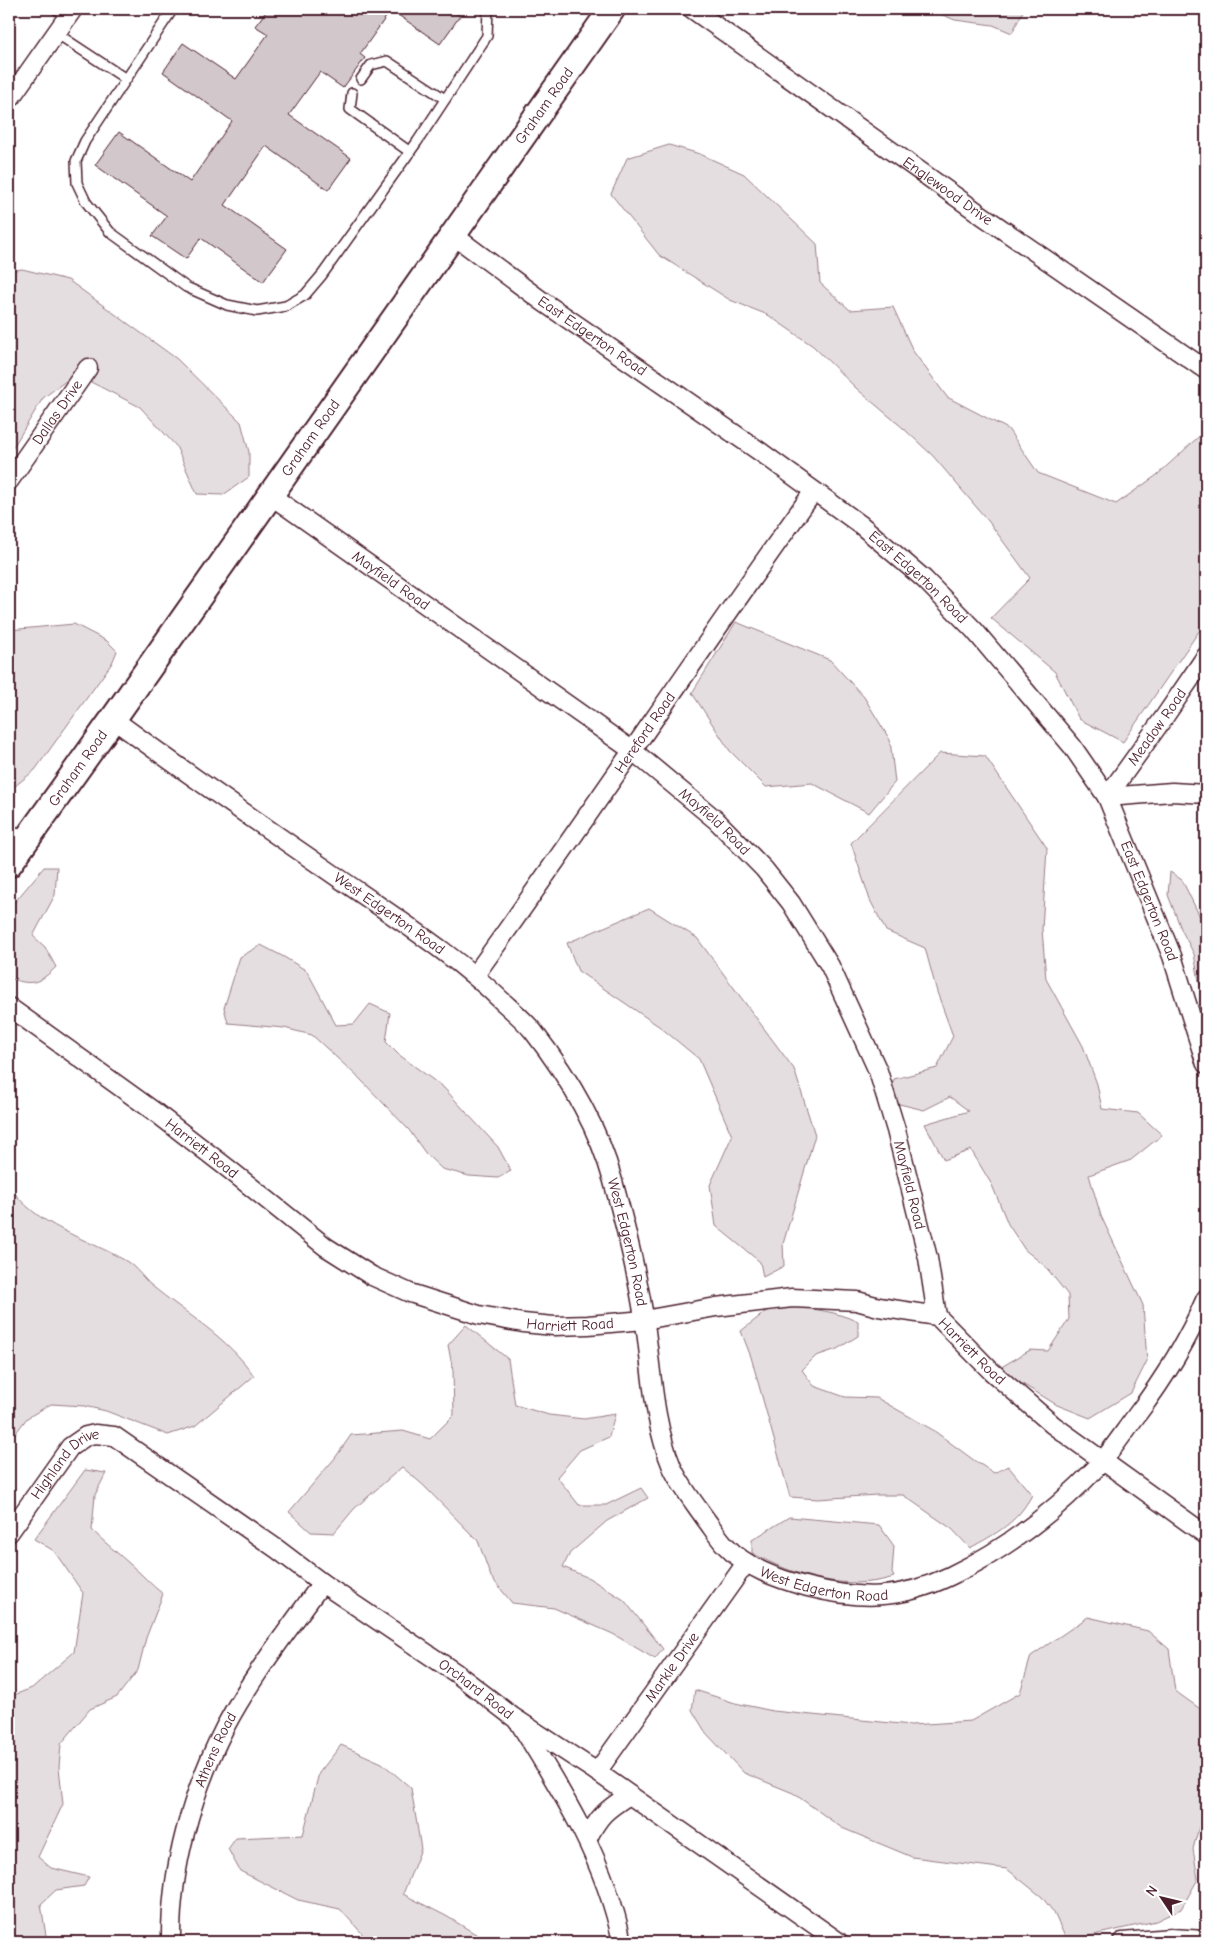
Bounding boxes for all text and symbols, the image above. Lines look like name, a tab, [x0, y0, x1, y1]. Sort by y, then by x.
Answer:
street label: Graham Road	[511, 64, 577, 148]
street label: Englewood Drive	[899, 153, 997, 229]
street label: East Edgerton Road	[534, 292, 650, 380]
street label: Dallas Drive	[28, 376, 86, 448]
street label: Graham Road	[277, 396, 344, 480]
street label: East Edgerton Road	[865, 527, 971, 627]
street label: Mayfield Road	[349, 547, 433, 614]
street label: Meadow Road	[1124, 685, 1190, 769]
street label: Hereford Road	[611, 689, 679, 776]
street label: Graham Road	[44, 726, 111, 810]
street label: Mayfield Road	[675, 784, 754, 859]
street label: East Edgerton Road	[1117, 838, 1182, 963]
street label: West Edgerton Road	[331, 869, 448, 958]
street label: Harriett Road	[162, 1114, 242, 1182]
street label: Mayfield Road	[890, 1139, 929, 1231]
street label: West Edgerton Road	[604, 1176, 651, 1308]
street label: Harriett Road	[526, 1314, 614, 1335]
street label: Harriett Road	[935, 1314, 1009, 1388]
street label: Highland Drive	[27, 1425, 101, 1503]
street label: West Edgerton Road	[757, 1562, 889, 1605]
street label: Markle Drive	[641, 1628, 703, 1705]
street label: Orchard Road	[435, 1655, 517, 1723]
street label: Athens Road	[191, 1709, 240, 1790]
north arrow	[1138, 1874, 1188, 1924]
text: N	[1142, 1882, 1161, 1899]

